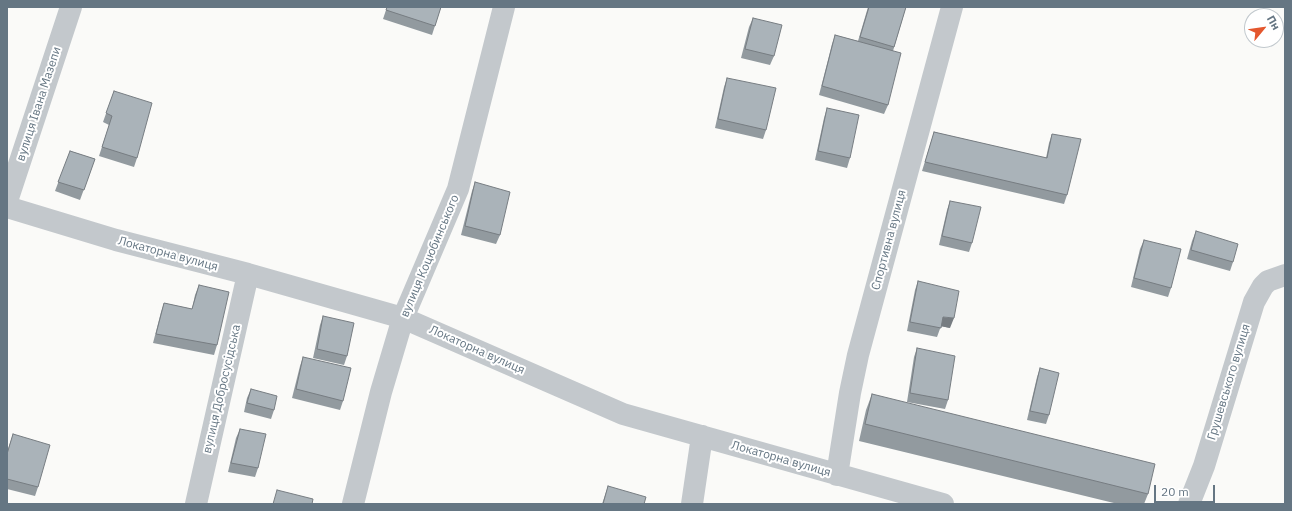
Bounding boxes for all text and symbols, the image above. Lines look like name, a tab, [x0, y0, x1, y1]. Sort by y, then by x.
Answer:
north arrow	[1244, 8, 1284, 48]
text: Пн	[1264, 13, 1283, 32]
street label: вулиця Івана Мазепи	[14, 45, 64, 163]
street label: Спортивна вулиця	[869, 188, 909, 292]
street label: вулиця Коцюбинського	[398, 193, 462, 319]
street label: Локаторна вулиця	[116, 234, 220, 274]
street label: Локаторна вулиця	[427, 322, 527, 378]
street label: Грушевського вулиця	[1204, 322, 1254, 442]
street label: вулиця Добросусідська	[200, 323, 244, 455]
street label: Локаторна вулиця	[730, 438, 832, 480]
scale bar	[1156, 477, 1217, 503]
text: 20 m	[1161, 484, 1189, 499]

